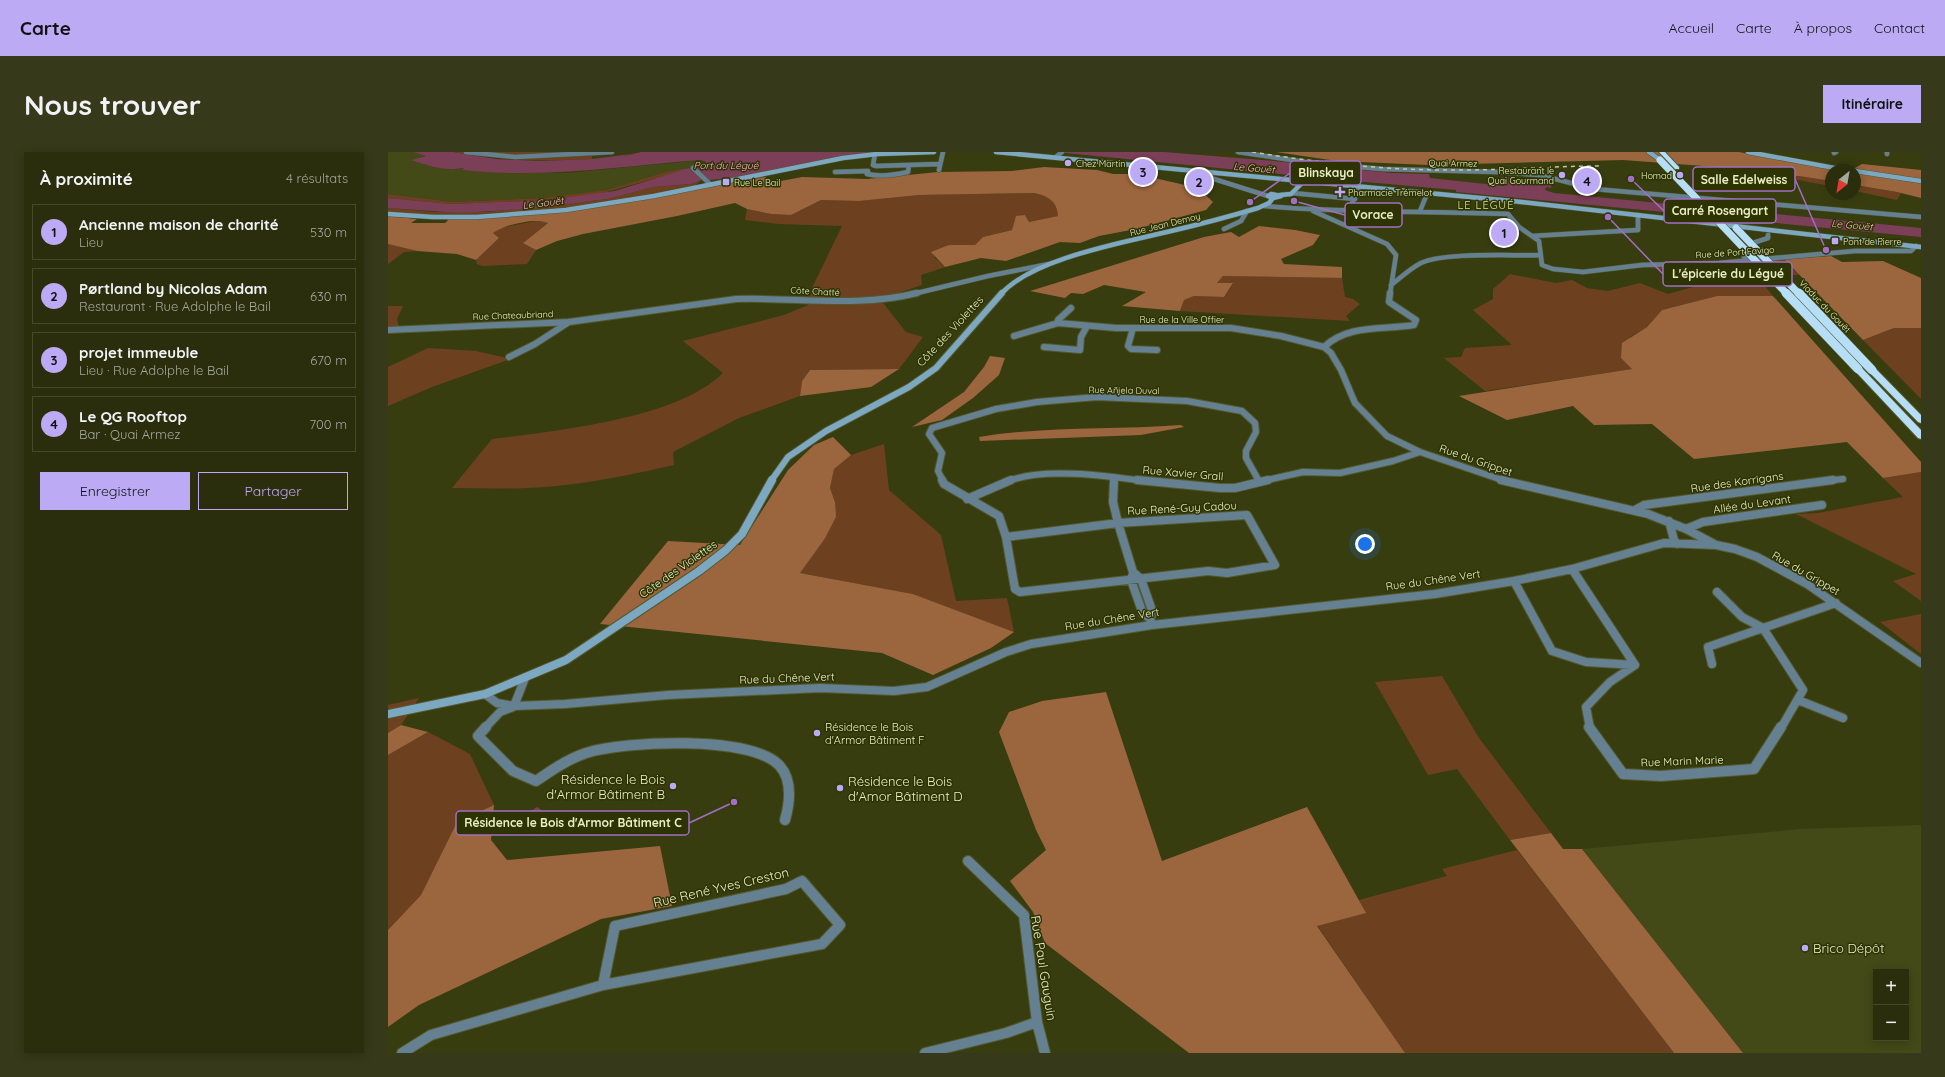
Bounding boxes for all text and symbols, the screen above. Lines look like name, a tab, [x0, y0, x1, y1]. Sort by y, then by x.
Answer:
text: Carte	[20, 16, 71, 40]
text: Accueil	[1668, 19, 1714, 37]
text: Carte	[1736, 19, 1772, 37]
text: À propos	[1794, 19, 1852, 37]
text: Contact	[1874, 19, 1925, 37]
button: Itinéraire	[1823, 85, 1921, 123]
text: Nous trouver	[24, 87, 201, 122]
pin: 3	[1130, 157, 1156, 187]
street label: Quai Armez	[1428, 157, 1478, 169]
marker: Chez Martin	[1063, 158, 1073, 168]
place label: Chez Martin	[1076, 158, 1125, 169]
water label: Port du Légué	[694, 159, 759, 172]
water label: Le Gouët	[1233, 160, 1277, 176]
callout: Blinskaya	[1290, 161, 1361, 185]
north arrow	[1825, 164, 1861, 200]
text: Blinskaya	[1298, 165, 1354, 180]
place label: Restaurant le Quai Gourmand	[1487, 165, 1554, 186]
pin: 4	[1574, 166, 1600, 196]
pin: 2	[1186, 167, 1212, 197]
callout: Salle Edelweiss	[1693, 167, 1795, 191]
text: À proximité	[40, 168, 133, 189]
text: 4 résultats	[286, 170, 348, 186]
marker: Restaurant le Quai Gourmand	[1557, 170, 1567, 180]
place label: Homad	[1641, 170, 1672, 181]
marker: Homad	[1675, 170, 1685, 180]
text: Salle Edelweiss	[1701, 172, 1788, 187]
marker: Rue Le Bail	[721, 177, 731, 187]
place label: Rue Le Bail	[734, 177, 780, 188]
marker: Pharmacie Trémelot	[1335, 187, 1345, 197]
place label: Pharmacie Trémelot	[1348, 187, 1432, 198]
water label: Le Gouët	[522, 194, 566, 212]
district label: LE LÉGUÉ	[1458, 198, 1514, 212]
callout: Carré Rosengart	[1664, 199, 1776, 223]
callout: Vorace	[1345, 203, 1402, 227]
text: Carré Rosengart	[1672, 203, 1768, 218]
text: Vorace	[1352, 207, 1394, 222]
street label: Rue Jean Demoy	[1129, 210, 1201, 238]
text: Ancienne maison de charité	[79, 215, 279, 234]
water label: Le Gouët	[1831, 217, 1875, 233]
pin: 1	[1491, 218, 1517, 248]
text: 1	[51, 224, 57, 240]
text: 530 m	[310, 224, 347, 240]
text: Lieu	[79, 234, 103, 250]
marker: Pont de Pierre	[1830, 236, 1840, 246]
place label: Pont de Pierre	[1843, 236, 1902, 247]
street label: Rue de Port Favigo	[1695, 244, 1775, 260]
callout: L'épicerie du Légué	[1663, 262, 1792, 286]
text: L'épicerie du Légué	[1672, 266, 1784, 281]
street label: Viaduc du Gouët	[1797, 277, 1853, 335]
text: Pørtland by Nicolas Adam	[79, 279, 267, 298]
street label: Côte Chatté	[790, 284, 840, 298]
text: 2	[50, 288, 58, 304]
text: 630 m	[310, 288, 347, 304]
street label: Côte des Violettes	[914, 293, 986, 369]
text: Restaurant · Rue Adolphe le Bail	[79, 298, 271, 314]
street label: Rue Chateaubriand	[473, 308, 553, 322]
street label: Rue de la Ville Offier	[1140, 314, 1225, 325]
text: projet immeuble	[79, 343, 198, 362]
text: 3	[51, 352, 57, 368]
text: 670 m	[310, 352, 347, 368]
text: Lieu · Rue Adolphe le Bail	[79, 362, 229, 378]
street label: Rue Añjela Duval	[1088, 384, 1160, 396]
text: Le QG Rooftop	[79, 407, 187, 426]
text: 4	[50, 416, 58, 432]
text: 700 m	[309, 416, 347, 432]
text: Bar · Quai Armez	[79, 426, 181, 442]
street label: Rue du Grippet	[1438, 441, 1515, 479]
street label: Rue Xavier Grall	[1142, 462, 1224, 484]
street label: Rue des Korrigans	[1690, 469, 1784, 495]
button: Enregistrer	[40, 472, 190, 510]
button: Partager	[198, 472, 348, 510]
street label: Allée du Levant	[1712, 492, 1792, 516]
street label: Rue René-Guy Cadou	[1127, 498, 1237, 518]
your location	[1355, 534, 1375, 554]
street label: Côte des Violettes	[637, 537, 719, 601]
street label: Rue du Grippet	[1769, 548, 1843, 598]
street label: Rue du Chêne Vert	[1385, 566, 1481, 594]
street label: Rue du Chêne Vert	[1064, 605, 1160, 633]
street label: Rue du Chêne Vert	[739, 669, 835, 687]
place label: Résidence le Bois d'Armor Bâtiment F	[825, 720, 925, 747]
marker: Résidence le Bois d'Armor Bâtiment F	[812, 728, 822, 738]
street label: Rue Marin Marie	[1640, 753, 1724, 769]
place label: Résidence le Bois d'Armor Bâtiment B	[546, 771, 665, 802]
place label: Résidence le Bois d'Amor Bâtiment D	[848, 773, 963, 804]
marker: Résidence le Bois d'Armor Bâtiment B	[668, 781, 678, 791]
marker: Résidence le Bois d'Amor Bâtiment D	[835, 783, 845, 793]
callout: Résidence le Bois d'Armor Bâtiment C	[456, 811, 689, 835]
text: Résidence le Bois d'Armor Bâtiment C	[464, 815, 682, 830]
street label: Rue René Yves Creston	[652, 864, 790, 910]
street label: Rue Paul Gauguin	[1028, 914, 1060, 1022]
place label: Brico Dépôt	[1813, 940, 1884, 956]
marker: Brico Dépôt	[1800, 943, 1810, 953]
map controls	[1873, 969, 1909, 1041]
button: +	[1873, 969, 1909, 1005]
button: −	[1873, 1005, 1909, 1041]

